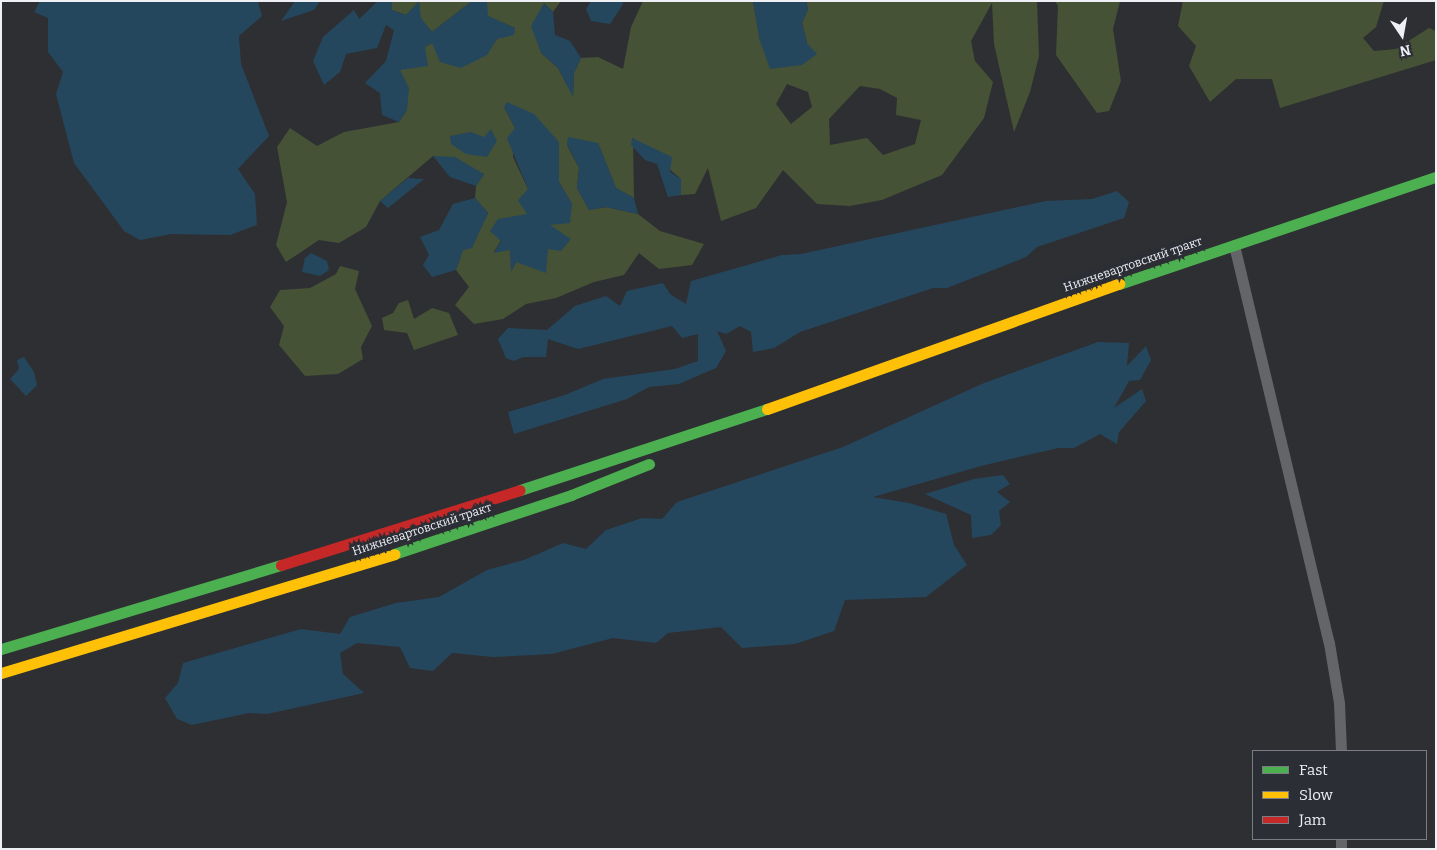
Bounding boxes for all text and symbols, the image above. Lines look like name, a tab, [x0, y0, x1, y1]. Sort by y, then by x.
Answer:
north arrow	[1377, 10, 1427, 60]
text: N	[1398, 41, 1412, 60]
street label: Нижневартовский тракт	[1062, 234, 1204, 296]
street label: Нижневартовский тракт	[350, 501, 494, 559]
legend	[1252, 750, 1427, 840]
text: Fast	[1299, 761, 1328, 779]
text: Slow	[1299, 786, 1333, 804]
text: Jam	[1299, 811, 1326, 829]

